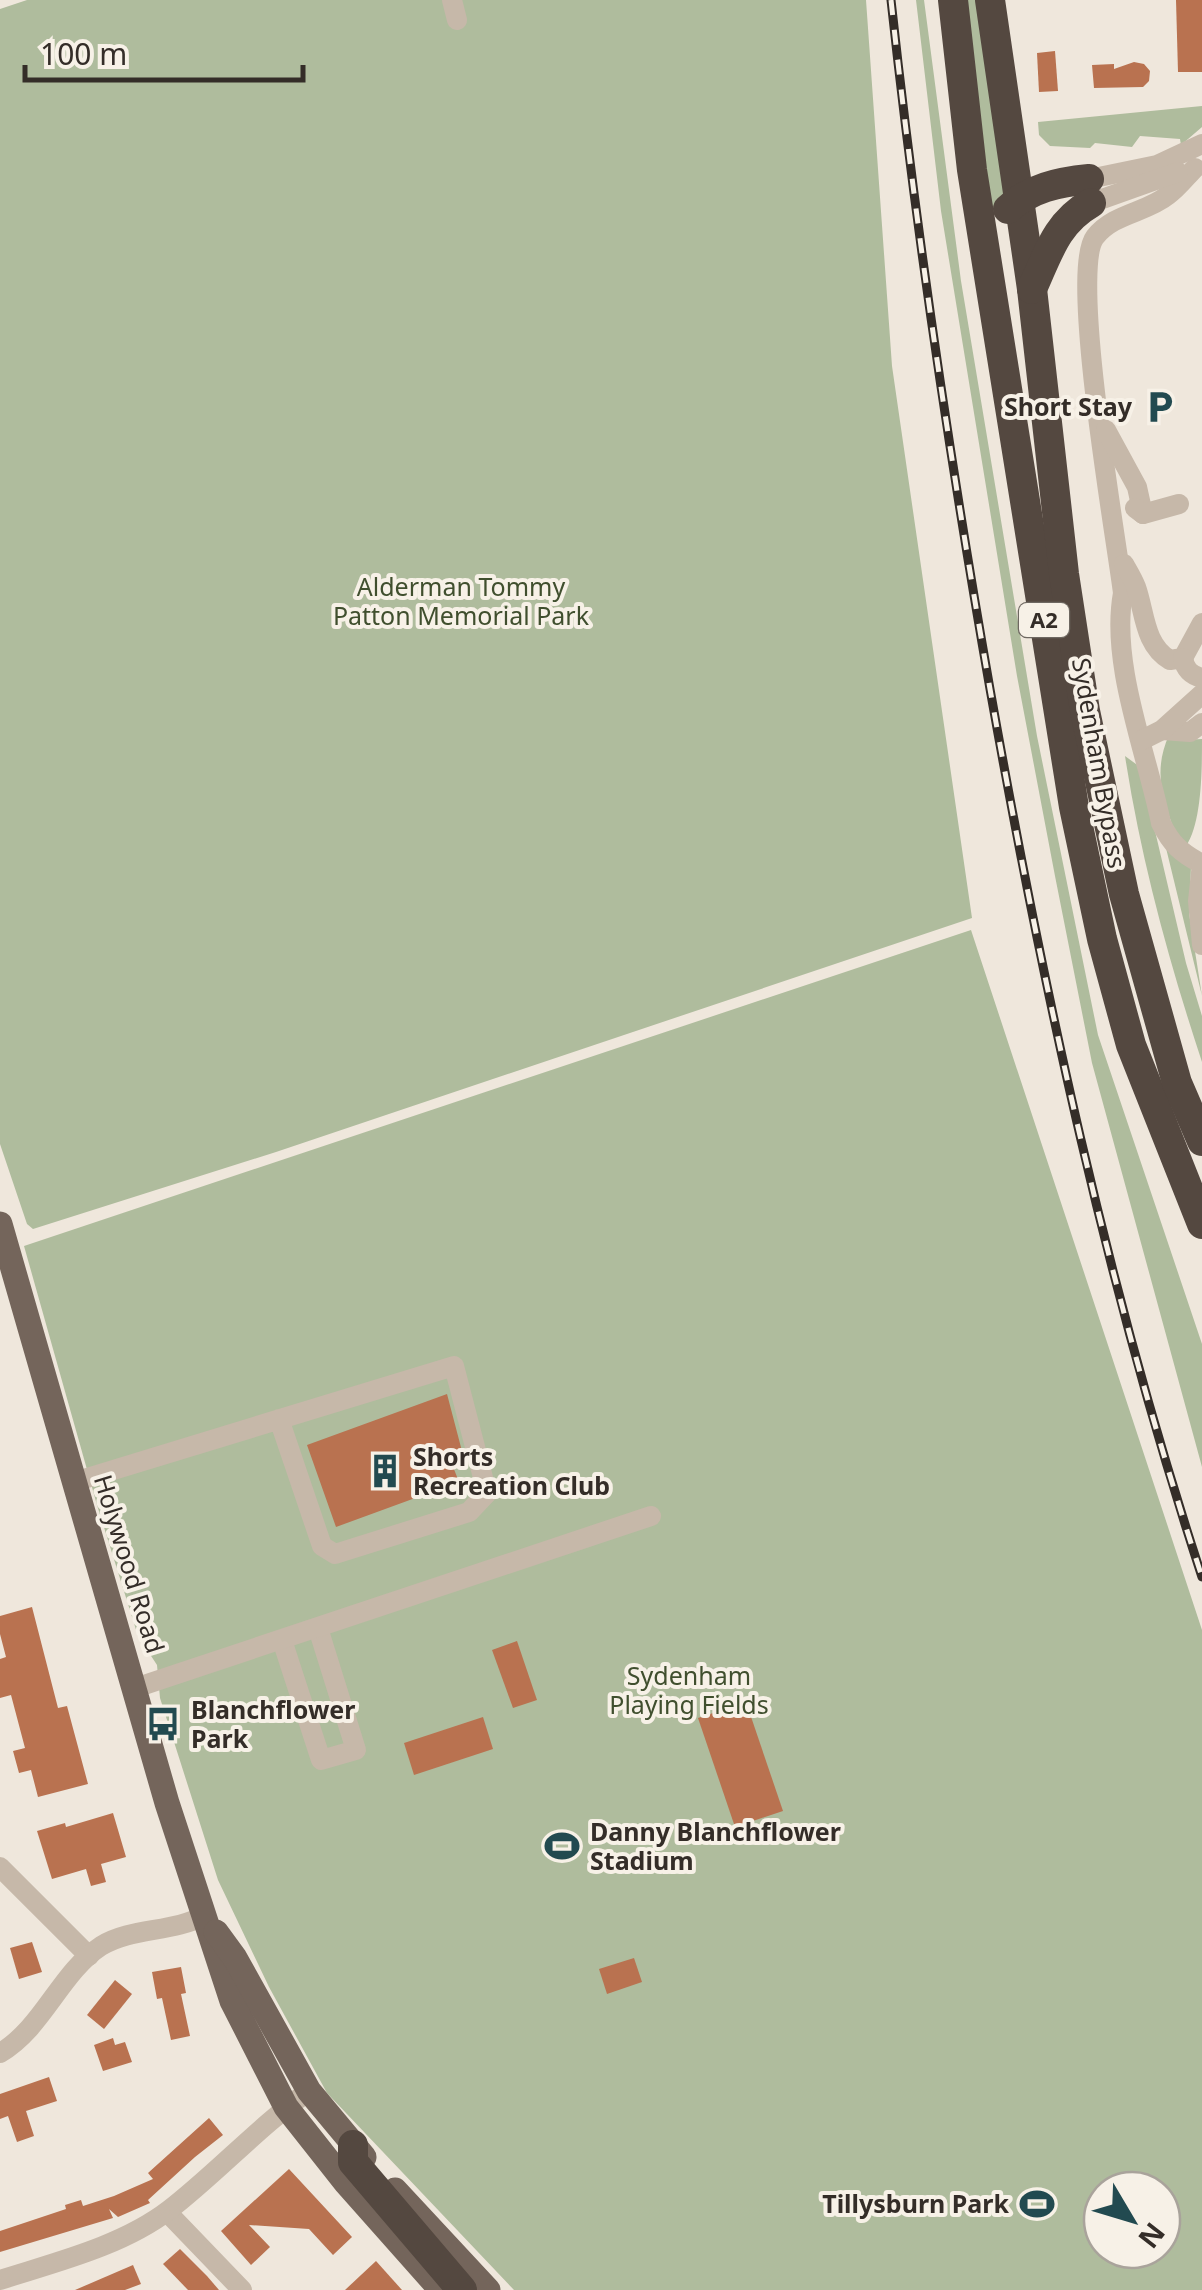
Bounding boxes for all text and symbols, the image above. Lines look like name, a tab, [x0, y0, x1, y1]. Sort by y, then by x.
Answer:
scale bar	[25, 20, 302, 82]
text: 100 m	[40, 33, 127, 74]
parking icon: Short Stay	[1141, 388, 1179, 426]
place label: Short Stay	[1004, 389, 1133, 423]
park label: Alderman Tommy Patton Memorial Park	[333, 569, 590, 632]
road number: A2	[1019, 603, 1069, 637]
street label: Sydenham Bypass	[1065, 655, 1135, 871]
place label: Shorts Recreation Club	[413, 1439, 610, 1502]
building icon: Shorts Recreation Club	[366, 1452, 404, 1490]
street label: Holywood Road	[87, 1470, 173, 1657]
park label: Sydenham Playing Fields	[609, 1658, 769, 1721]
place label: Blanchflower Park	[191, 1692, 355, 1755]
bus stop icon: Blanchflower Park	[144, 1705, 182, 1743]
place label: Danny Blanchflower Stadium	[590, 1814, 841, 1877]
sports icon: Danny Blanchflower Stadium	[543, 1827, 581, 1865]
north arrow	[1082, 2170, 1182, 2270]
sports icon: Tillysburn Park	[1018, 2185, 1056, 2223]
place label: Tillysburn Park	[822, 2186, 1009, 2220]
text: N	[1131, 2215, 1174, 2257]

